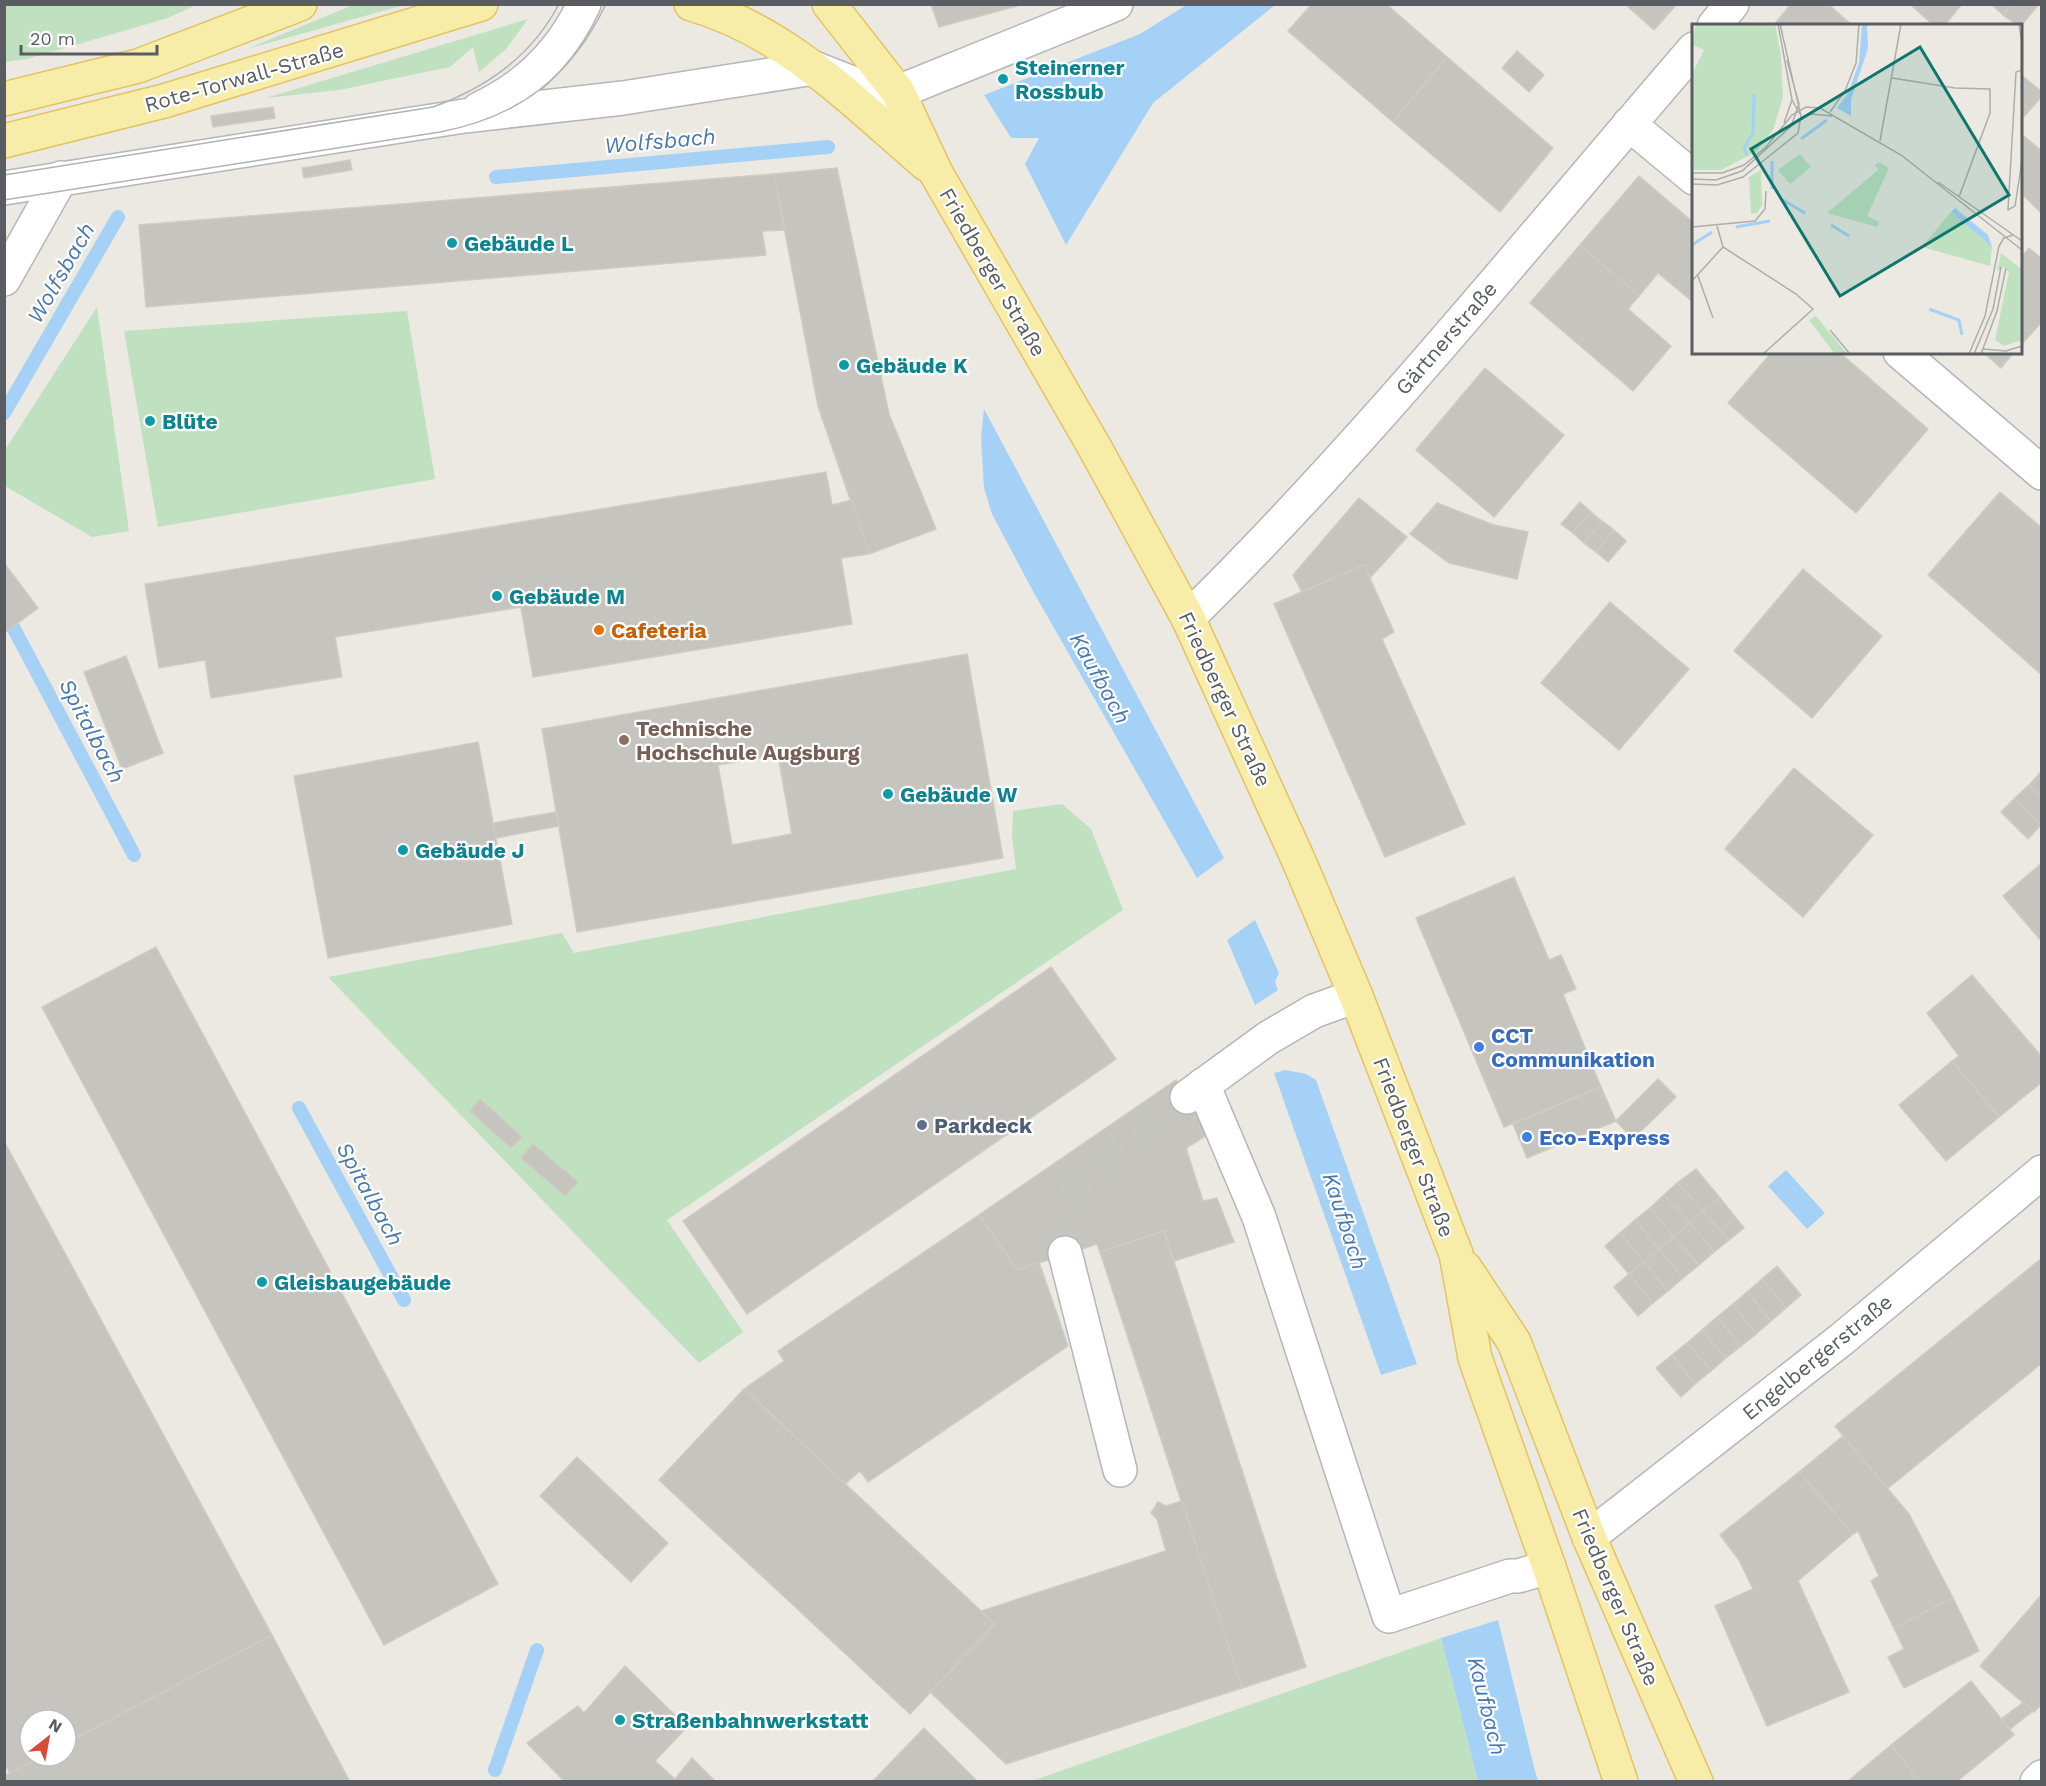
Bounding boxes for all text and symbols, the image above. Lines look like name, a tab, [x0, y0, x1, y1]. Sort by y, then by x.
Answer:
scale bar	[21, 18, 158, 56]
inset map	[1692, 24, 2022, 354]
text: 20 m	[30, 28, 75, 49]
street label: Rote-Torwall-Straße	[141, 37, 347, 117]
place label: Steinerner Rossbub	[1015, 55, 1124, 104]
marker: Steinerner Rossbub	[996, 72, 1010, 86]
water label: Wolfsbach	[603, 124, 717, 158]
street label: Friedberger Straße	[934, 183, 1052, 361]
water label: Wolfsbach	[22, 218, 100, 328]
place label: Gebäude L	[464, 231, 574, 256]
marker: Gebäude L	[445, 236, 459, 250]
street label: Gärtnerstraße	[1390, 276, 1502, 400]
place label: Gebäude K	[856, 353, 968, 378]
marker: Gebäude K	[837, 358, 851, 372]
place label: Blüte	[162, 409, 218, 434]
marker: Blüte	[143, 414, 157, 428]
place label: Gebäude M	[509, 584, 625, 609]
marker: Gebäude M	[490, 589, 504, 603]
street label: Friedberger Straße	[1173, 607, 1277, 791]
place label: Cafeteria	[611, 618, 708, 643]
marker: Cafeteria	[592, 623, 606, 637]
water label: Kaufbach	[1065, 628, 1135, 728]
water label: Spitalbach	[54, 675, 130, 787]
place label: Technische Hochschule Augsburg	[636, 716, 860, 765]
marker: Technische Hochschule Augsburg	[617, 733, 631, 747]
place label: Gebäude W	[900, 782, 1018, 807]
marker: Gebäude W	[881, 787, 895, 801]
place label: Gebäude J	[415, 838, 525, 863]
marker: Gebäude J	[396, 843, 410, 857]
place label: CCT Communikation	[1491, 1023, 1655, 1072]
marker: CCT Communikation	[1472, 1040, 1486, 1054]
street label: Friedberger Straße	[1368, 1053, 1460, 1241]
place label: Parkdeck	[934, 1113, 1033, 1138]
marker: Parkdeck	[915, 1118, 929, 1132]
place label: Eco-Express	[1539, 1125, 1670, 1150]
marker: Eco-Express	[1520, 1130, 1534, 1144]
water label: Spitalbach	[331, 1138, 409, 1250]
water label: Kaufbach	[1318, 1169, 1372, 1273]
place label: Gleisbaugebäude	[274, 1270, 451, 1295]
marker: Gleisbaugebäude	[255, 1275, 269, 1289]
street label: Engelbergerstraße	[1737, 1289, 1897, 1425]
street label: Friedberger Straße	[1567, 1504, 1665, 1690]
water label: Kaufbach	[1463, 1654, 1511, 1758]
north arrow	[18, 1708, 78, 1768]
place label: Straßenbahnwerkstatt	[632, 1708, 868, 1733]
marker: Straßenbahnwerkstatt	[613, 1713, 627, 1727]
text: N	[45, 1714, 65, 1737]

